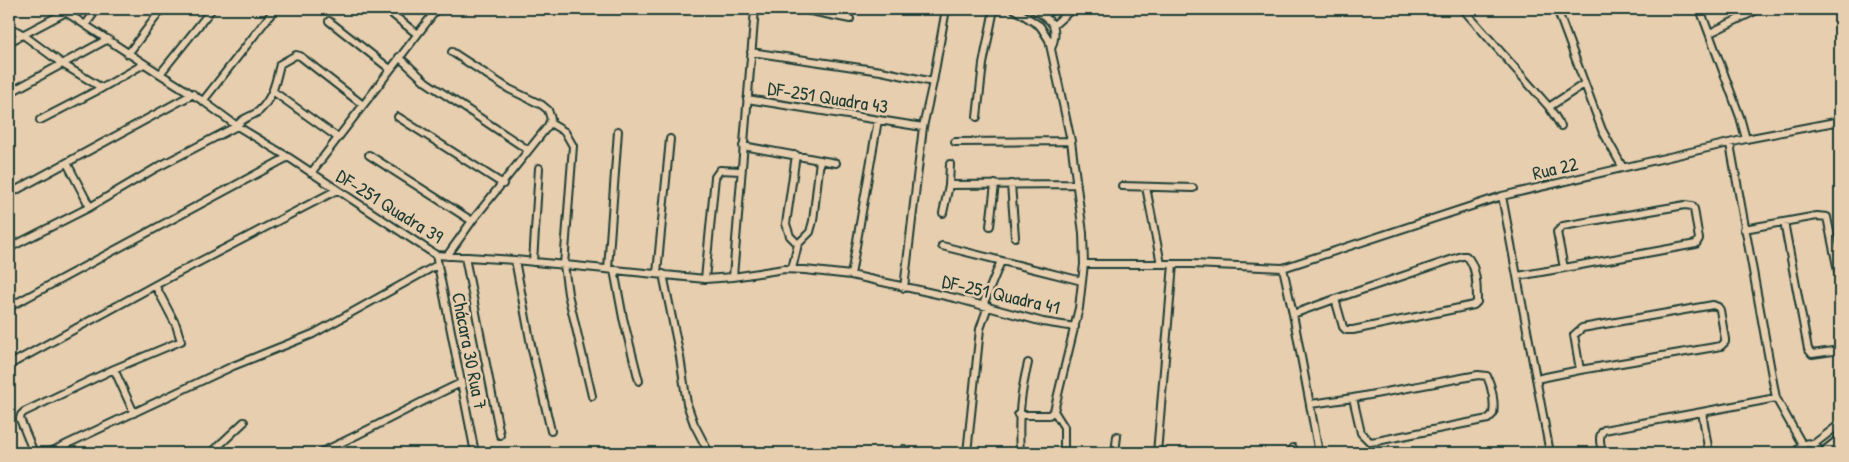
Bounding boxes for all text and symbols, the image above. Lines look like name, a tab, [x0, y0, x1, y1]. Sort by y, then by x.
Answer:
street label: DF-251 Quadra 43	[766, 75, 890, 119]
street label: Rua 22	[1530, 150, 1580, 186]
street label: DF-251 Quadra 39	[332, 163, 448, 249]
street label: DF-251 Quadra 41	[940, 268, 1063, 320]
street label: Chácara 30 Rua 7	[446, 290, 494, 412]

